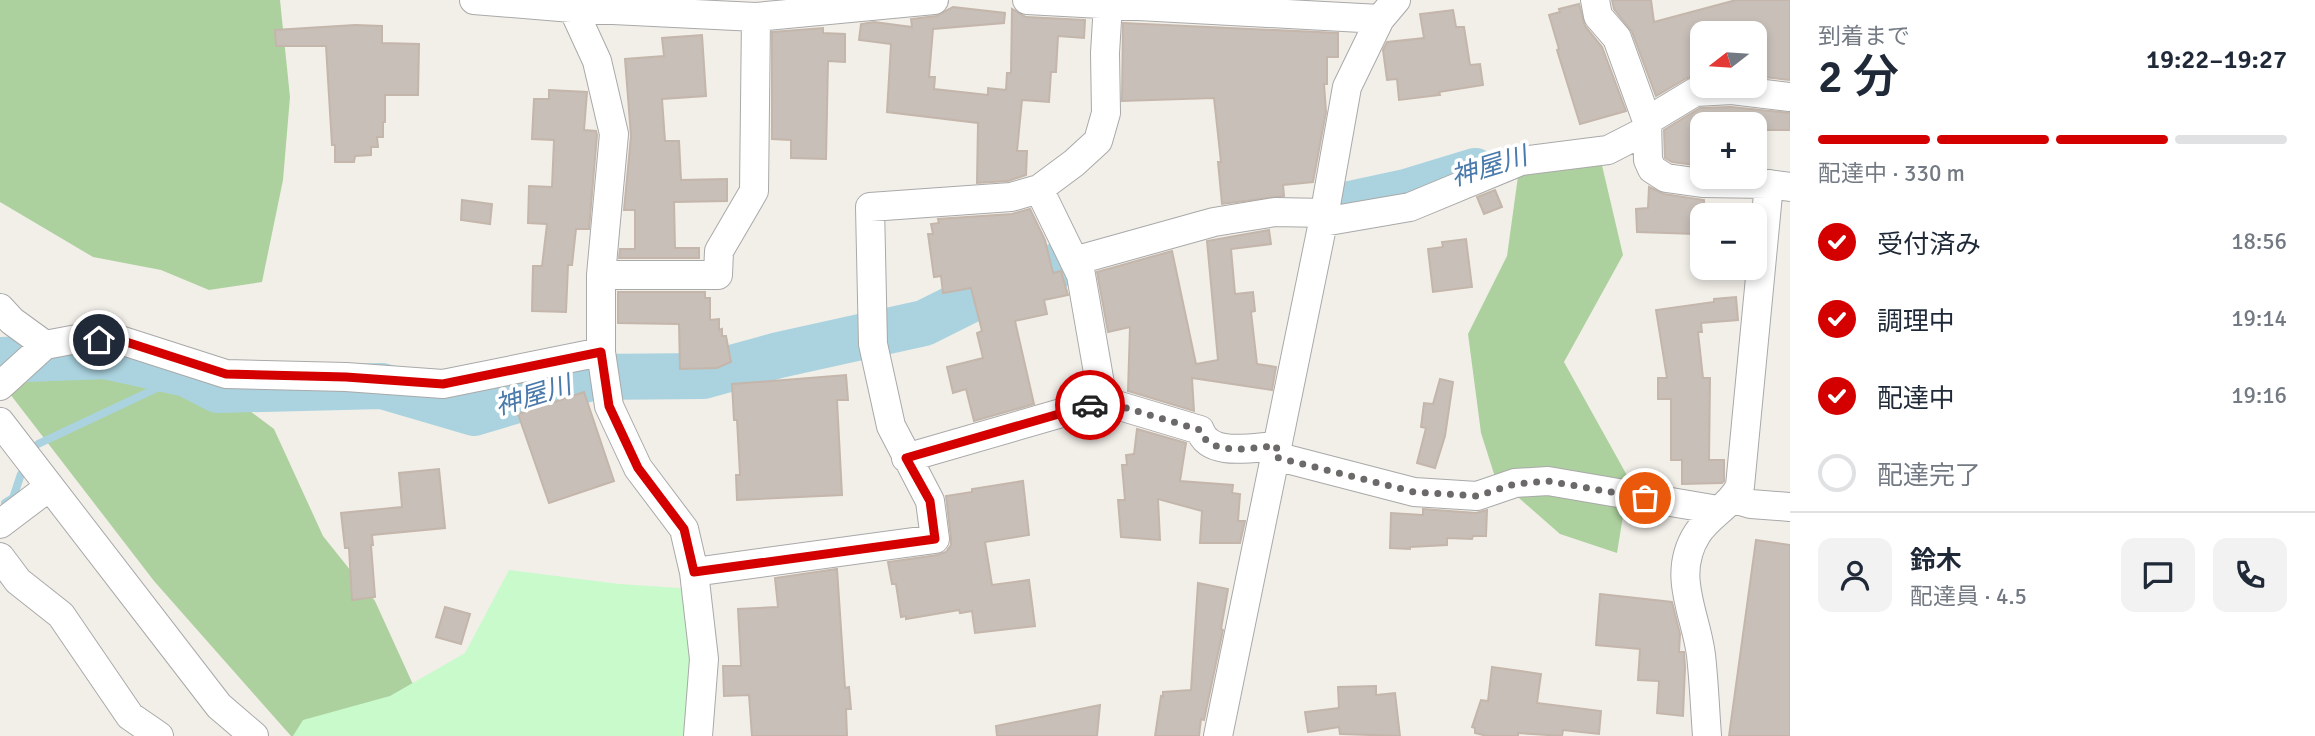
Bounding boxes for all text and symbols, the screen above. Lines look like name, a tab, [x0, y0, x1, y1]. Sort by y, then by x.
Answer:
north arrow	[1690, 21, 1768, 98]
map controls	[1690, 21, 1767, 280]
text: 到着まで	[1818, 22, 1910, 51]
text: 19:22–19:27	[2146, 44, 2287, 76]
text: 2 分	[1818, 49, 1899, 105]
button: +	[1690, 112, 1767, 189]
water label: 神屋川	[1447, 139, 1534, 194]
text: 配達中 · 330 m	[1818, 159, 1965, 188]
button: −	[1690, 203, 1767, 280]
icon: check	[1818, 223, 1856, 261]
text: 18:56	[2231, 227, 2287, 256]
text: 受付済み	[1877, 229, 1981, 261]
icon: check	[1818, 300, 1856, 338]
text: 19:14	[2231, 304, 2287, 333]
text: 調理中	[1877, 306, 1955, 338]
pin	[69, 310, 129, 370]
icon: home	[80, 321, 118, 359]
water label: 神屋川	[491, 368, 578, 423]
courier	[1055, 370, 1125, 440]
icon: check	[1818, 377, 1856, 415]
text: 19:16	[2231, 381, 2287, 410]
text: 配達中	[1877, 383, 1955, 415]
icon: car	[1071, 386, 1109, 424]
text: 配達完了	[1877, 460, 1981, 492]
pin	[1615, 468, 1675, 528]
icon: bag	[1626, 479, 1664, 517]
button: person	[1818, 538, 1892, 612]
button: chat	[2121, 538, 2195, 612]
button: phone	[2213, 538, 2287, 612]
text: 鈴木	[1910, 545, 1962, 577]
text: 配達員 · 4.5	[1910, 582, 2027, 611]

